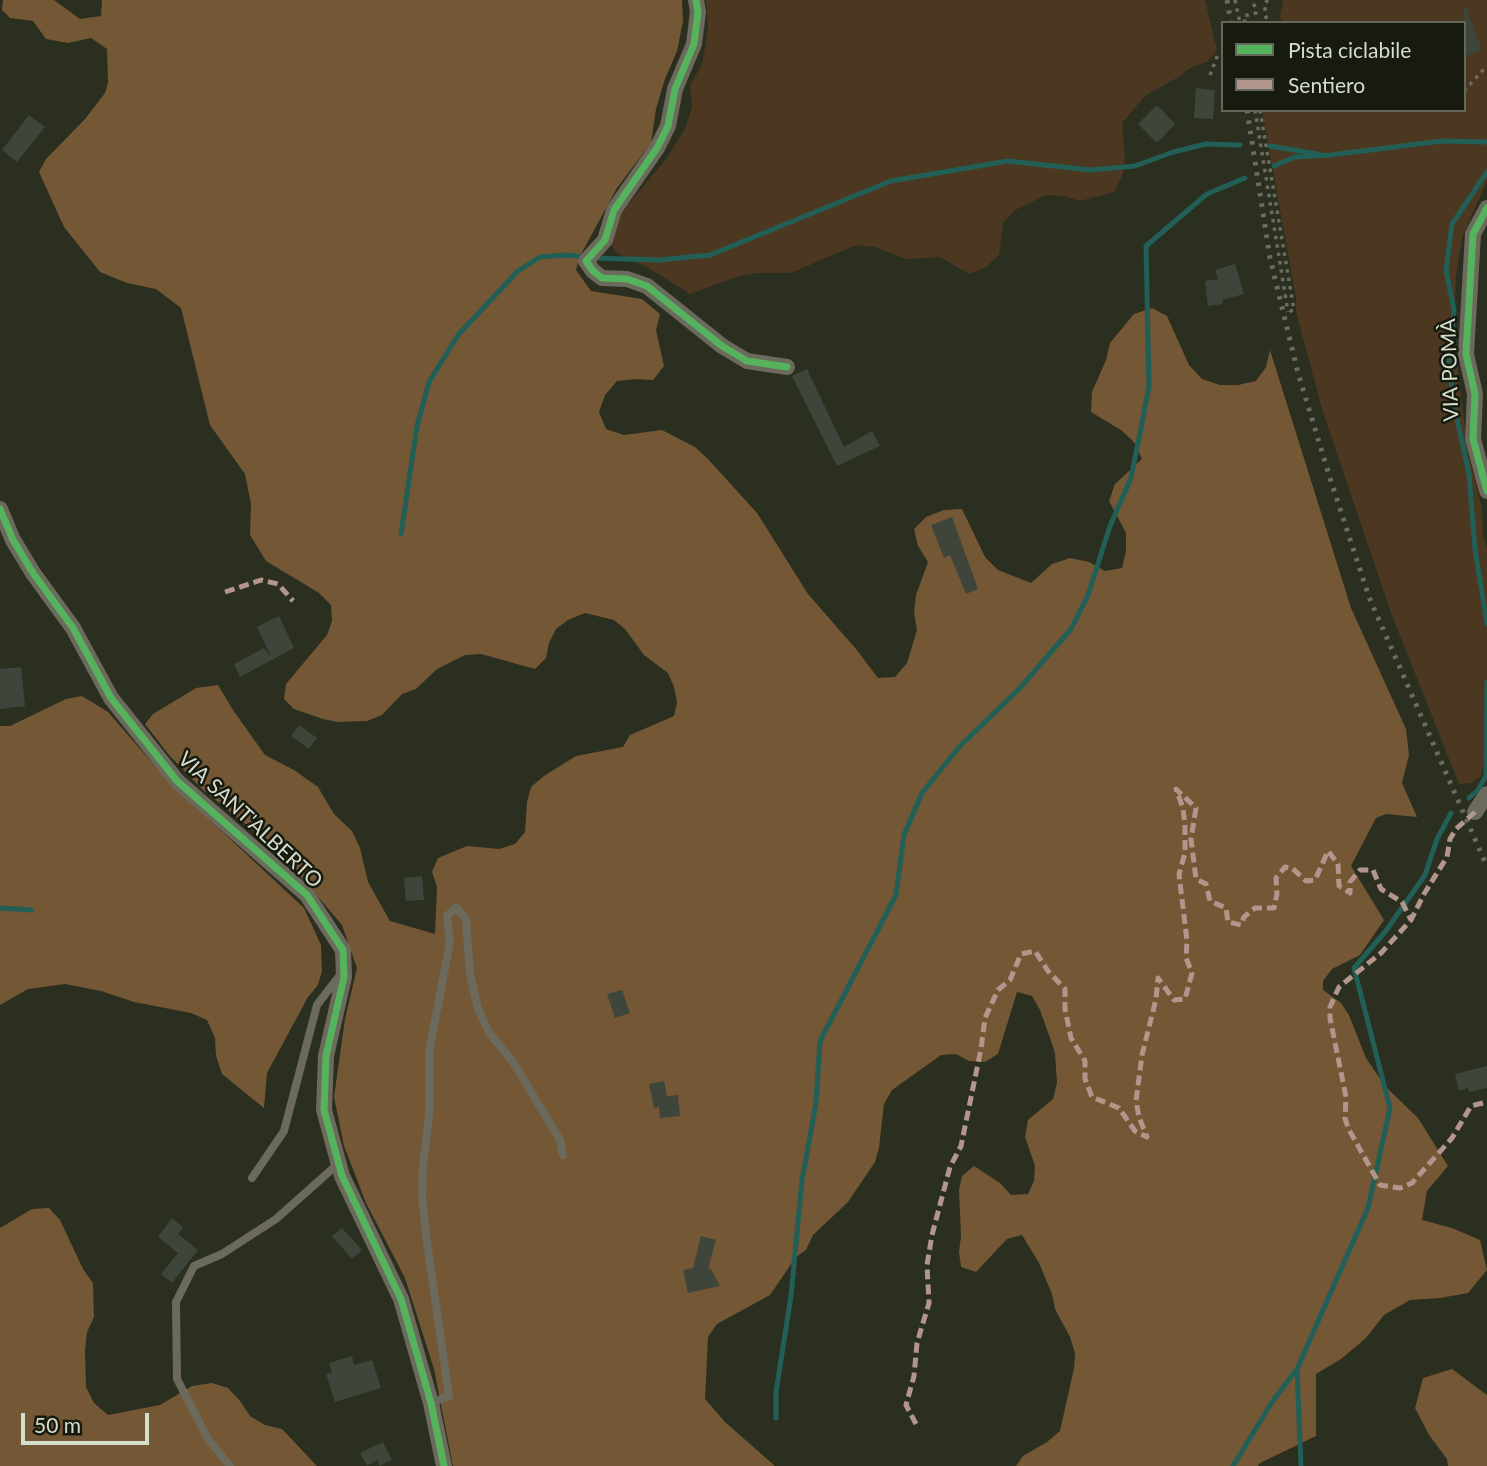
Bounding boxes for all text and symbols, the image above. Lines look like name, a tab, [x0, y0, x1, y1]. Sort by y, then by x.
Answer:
legend	[1221, 21, 1466, 112]
text: Pista ciclabile	[1288, 37, 1411, 62]
text: Sentiero	[1288, 72, 1365, 97]
street label: VIA POMÀ	[1436, 318, 1464, 422]
street label: VIA SANT'ALBERTO	[172, 747, 328, 893]
scale bar	[24, 1400, 152, 1444]
text: 50 m	[34, 1412, 81, 1437]

